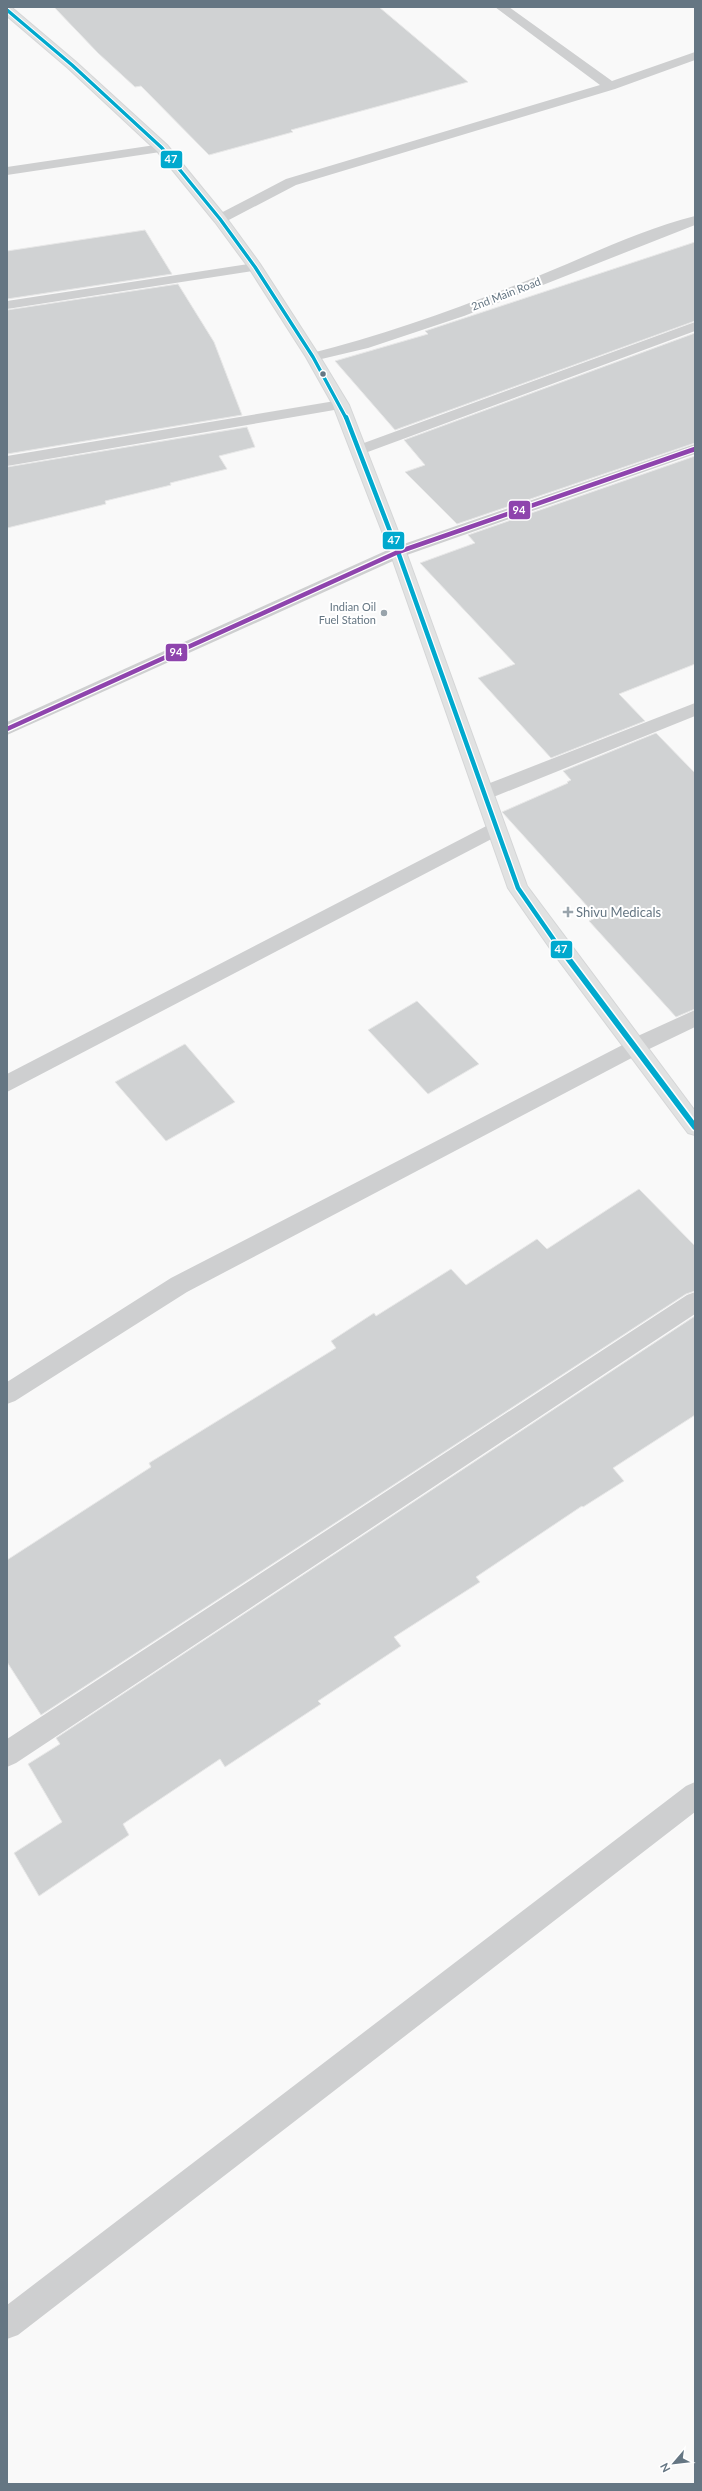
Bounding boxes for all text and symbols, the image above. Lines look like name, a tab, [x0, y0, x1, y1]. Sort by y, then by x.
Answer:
line badge: 47	[160, 150, 183, 169]
text: 47	[165, 152, 177, 165]
street label: 2nd Main Road	[469, 274, 542, 313]
unlabelled marker	[318, 369, 328, 379]
line badge: 94	[508, 500, 531, 520]
text: 94	[513, 503, 526, 516]
line badge: 47	[382, 531, 405, 550]
text: 47	[388, 533, 400, 546]
place label: Indian Oil Fuel Station	[319, 600, 376, 626]
marker: Indian Oil Fuel Station	[379, 608, 389, 618]
line badge: 94	[165, 643, 188, 662]
text: 94	[170, 645, 183, 658]
place label: Shivu Medicals	[576, 904, 661, 920]
marker: Shivu Medicals	[563, 907, 573, 917]
line badge: 47	[550, 940, 573, 959]
text: 47	[555, 942, 567, 955]
north arrow	[654, 2443, 694, 2483]
text: N	[657, 2461, 672, 2475]

